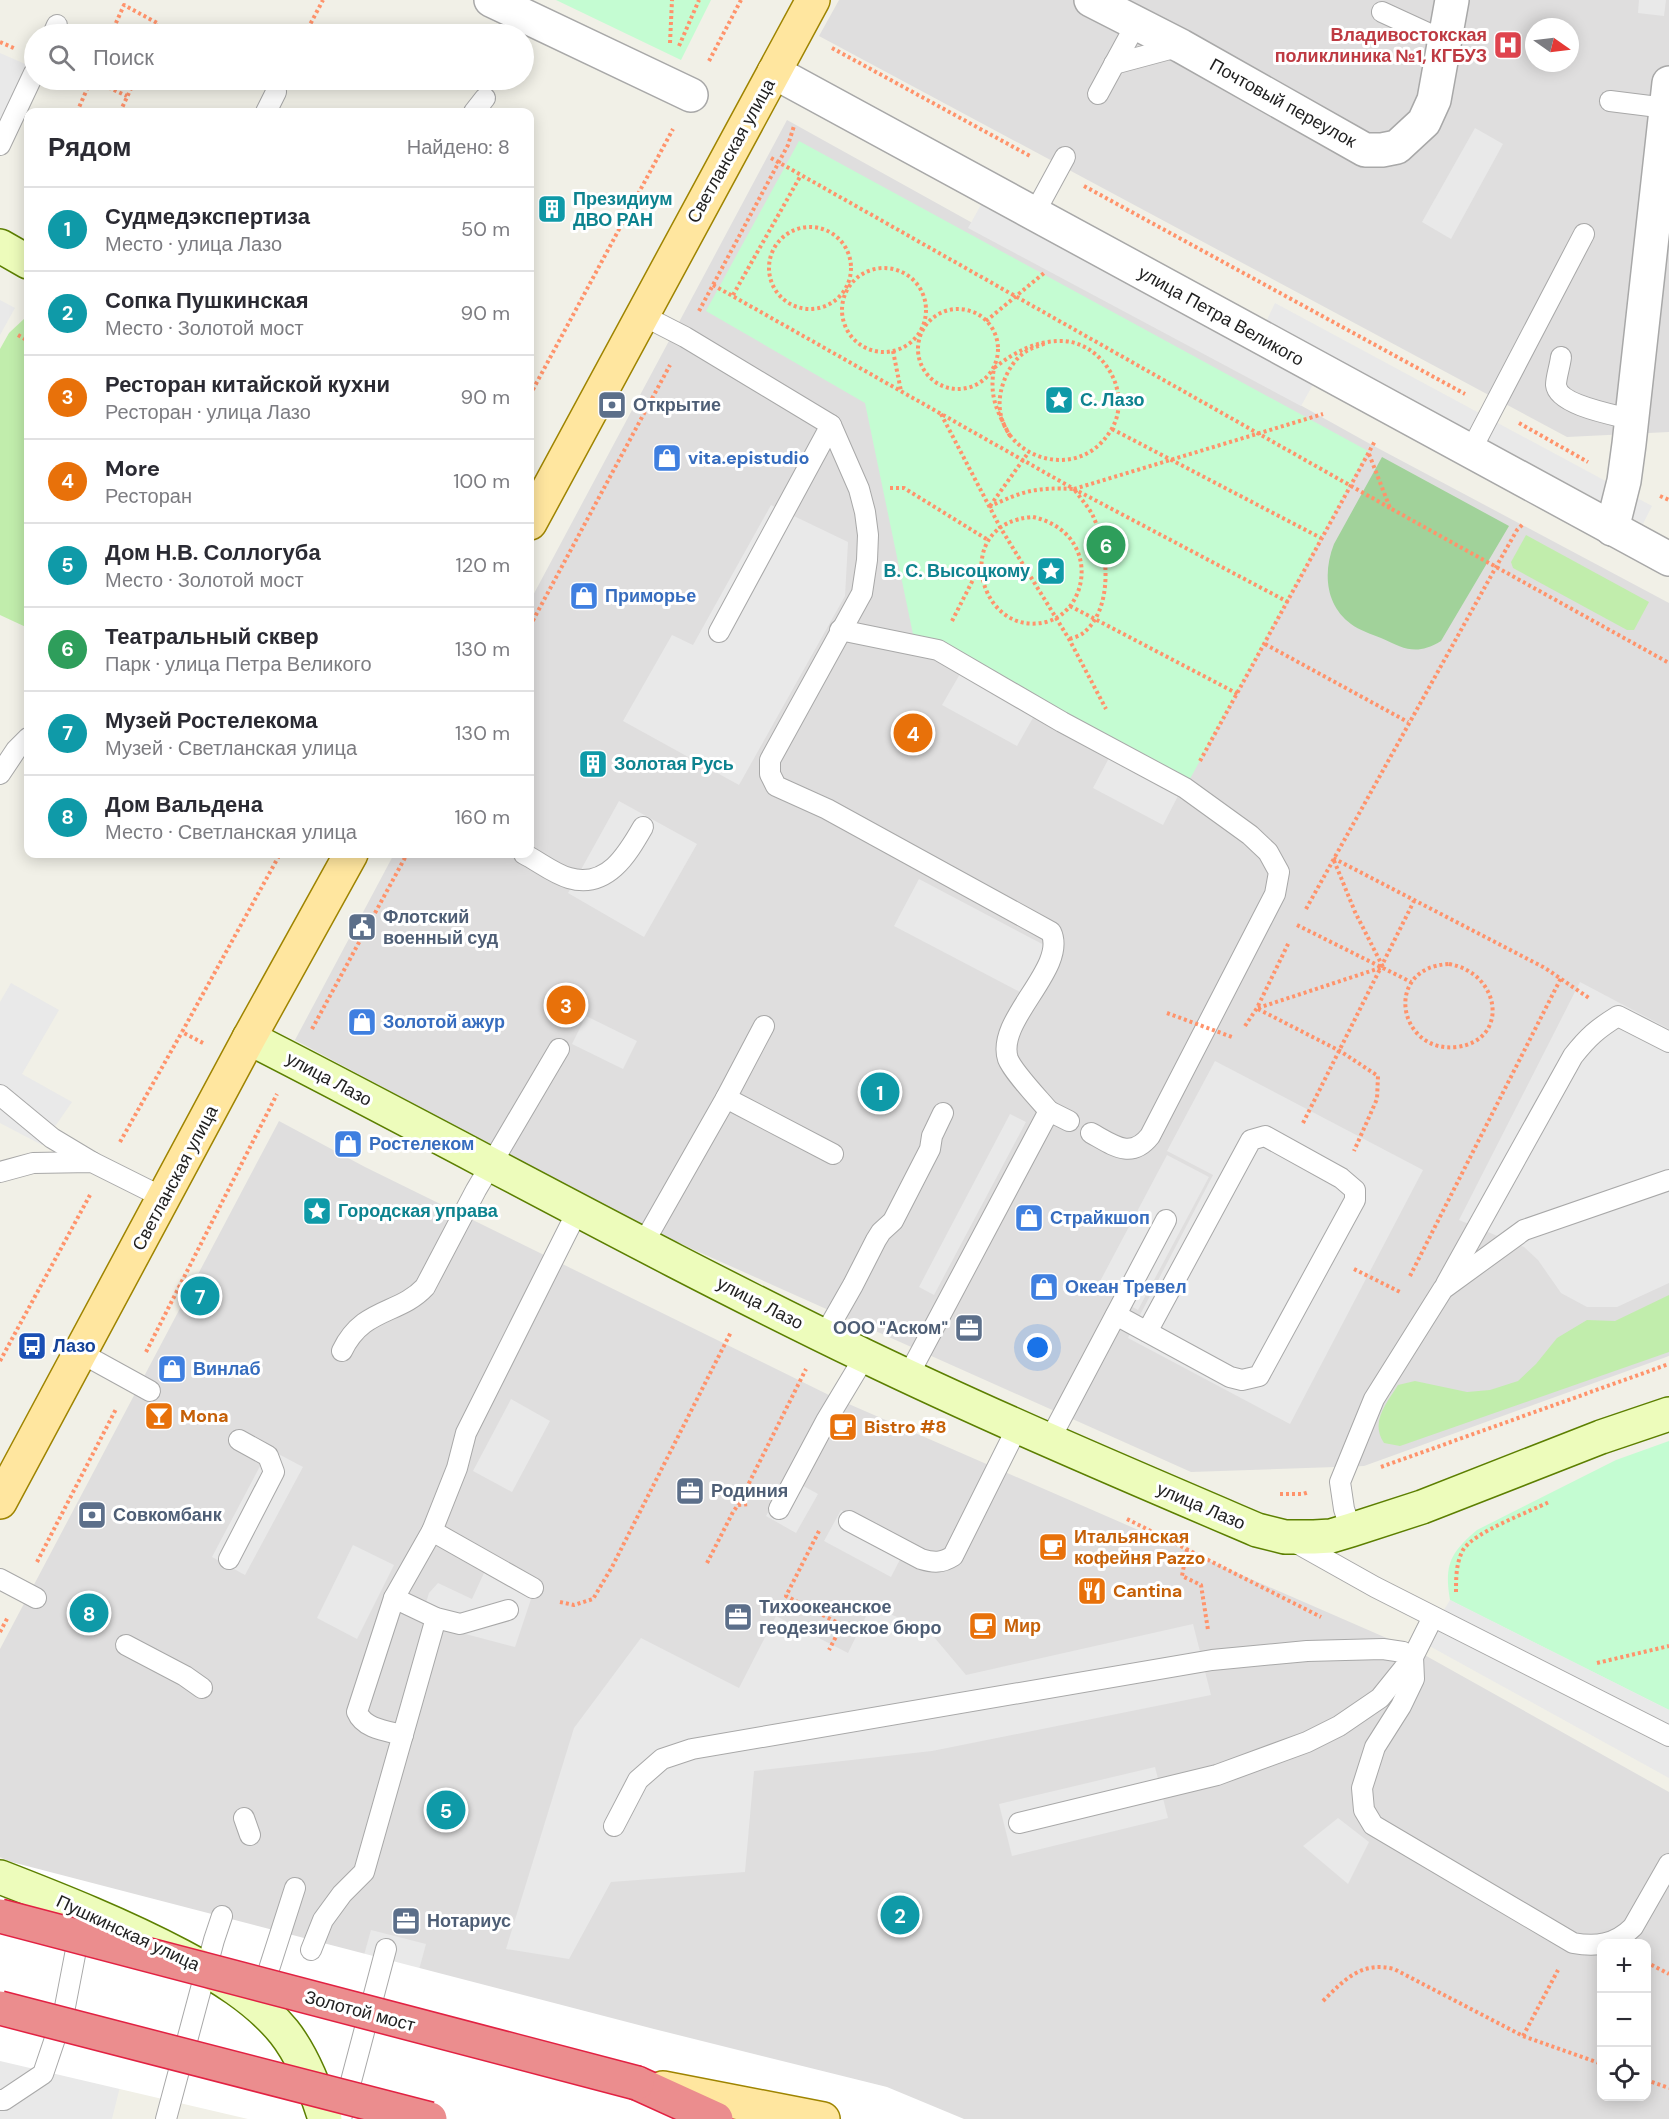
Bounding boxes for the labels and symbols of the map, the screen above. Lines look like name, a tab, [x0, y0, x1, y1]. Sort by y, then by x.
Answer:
north arrow	[1525, 18, 1579, 72]
place label: Владивостокская поликлиника №1, КГБУЗ	[1275, 23, 1487, 68]
hospital icon: Владивостокская поликлиника №1, КГБУЗ	[1492, 29, 1524, 61]
street label: Почтовый переулок	[1205, 53, 1361, 153]
street label: Светланская улица	[681, 74, 781, 227]
place label: Президиум ДВО РАН	[573, 187, 673, 232]
building icon: Президиум ДВО РАН	[536, 193, 568, 225]
street label: улица Петра Великого	[1134, 260, 1308, 372]
place icon: С. Лазо	[1043, 384, 1075, 416]
place label: С. Лазо	[1080, 388, 1145, 412]
bank icon: Открытие	[596, 389, 628, 421]
place label: Открытие	[633, 393, 721, 417]
shop icon: vita.epistudio	[651, 442, 683, 474]
place label: vita.epistudio	[688, 446, 809, 470]
pin: 6	[1086, 522, 1126, 568]
place icon: В. С. Высоцкому	[1035, 555, 1067, 587]
place label: В. С. Высоцкому	[883, 559, 1030, 583]
shop icon: Приморье	[568, 580, 600, 612]
place label: Приморье	[605, 584, 696, 608]
pin: 4	[894, 710, 932, 756]
building icon: Золотая Русь	[577, 748, 609, 780]
place label: Золотая Русь	[614, 752, 734, 776]
place label: Флотский военный суд	[383, 905, 499, 950]
public building icon: Флотский военный суд	[346, 911, 378, 943]
pin: 3	[546, 982, 586, 1028]
shop icon: Золотой ажур	[346, 1006, 378, 1038]
place label: Золотой ажур	[383, 1010, 505, 1034]
street label: улица Лазо	[282, 1046, 376, 1112]
pin: 1	[860, 1070, 900, 1114]
street label: Светланская улица	[127, 1100, 224, 1255]
shop icon: Ростелеком	[332, 1128, 364, 1160]
place label: Ростелеком	[369, 1132, 474, 1156]
place icon: Городская управа	[301, 1195, 333, 1227]
place label: Городская управа	[338, 1199, 499, 1223]
shop icon: Страйкшоп	[1013, 1202, 1045, 1234]
place label: Страйкшоп	[1050, 1206, 1150, 1230]
street label: улица Лазо	[713, 1271, 807, 1335]
shop icon: Океан Тревел	[1028, 1271, 1060, 1303]
pin: 7	[180, 1274, 220, 1318]
place label: Океан Тревел	[1065, 1275, 1187, 1299]
office icon: ООО "Аском"	[953, 1312, 985, 1344]
place label: ООО "Аском"	[833, 1316, 948, 1340]
bus stop icon: Лазо	[16, 1330, 48, 1362]
your location	[1023, 1333, 1052, 1362]
place label: Лазо	[53, 1334, 96, 1358]
shop icon: Винлаб	[156, 1353, 188, 1385]
place label: Винлаб	[193, 1357, 261, 1381]
bar icon: Mona	[143, 1400, 175, 1432]
place label: Mona	[180, 1404, 229, 1428]
cafe icon: Bistro #8	[827, 1411, 859, 1443]
place label: Bistro #8	[864, 1415, 947, 1439]
office icon: Родиния	[674, 1475, 706, 1507]
street label: улица Лазо	[1153, 1477, 1249, 1535]
place label: Родиния	[711, 1479, 788, 1503]
bank icon: Совкомбанк	[76, 1499, 108, 1531]
place label: Совкомбанк	[113, 1503, 223, 1527]
place label: Итальянская кофейня Pazzo	[1074, 1525, 1206, 1570]
cafe icon: Итальянская кофейня Pazzo	[1037, 1531, 1069, 1563]
restaurant icon: Cantina	[1076, 1575, 1108, 1607]
place label: Cantina	[1113, 1579, 1182, 1603]
pin: 8	[70, 1590, 109, 1636]
place label: Тихоокеанское геодезическое бюро	[759, 1595, 941, 1640]
office icon: Тихоокеанское геодезическое бюро	[722, 1601, 754, 1633]
cafe icon: Мир	[967, 1610, 999, 1642]
place label: Мир	[1004, 1614, 1041, 1638]
pin: 5	[426, 1788, 466, 1832]
street label: Пушкинская улица	[52, 1889, 204, 1977]
pin: 2	[880, 1892, 920, 1938]
office icon: Нотариус	[390, 1905, 422, 1937]
place label: Нотариус	[427, 1909, 511, 1933]
street label: Золотой мост	[302, 1985, 418, 2037]

